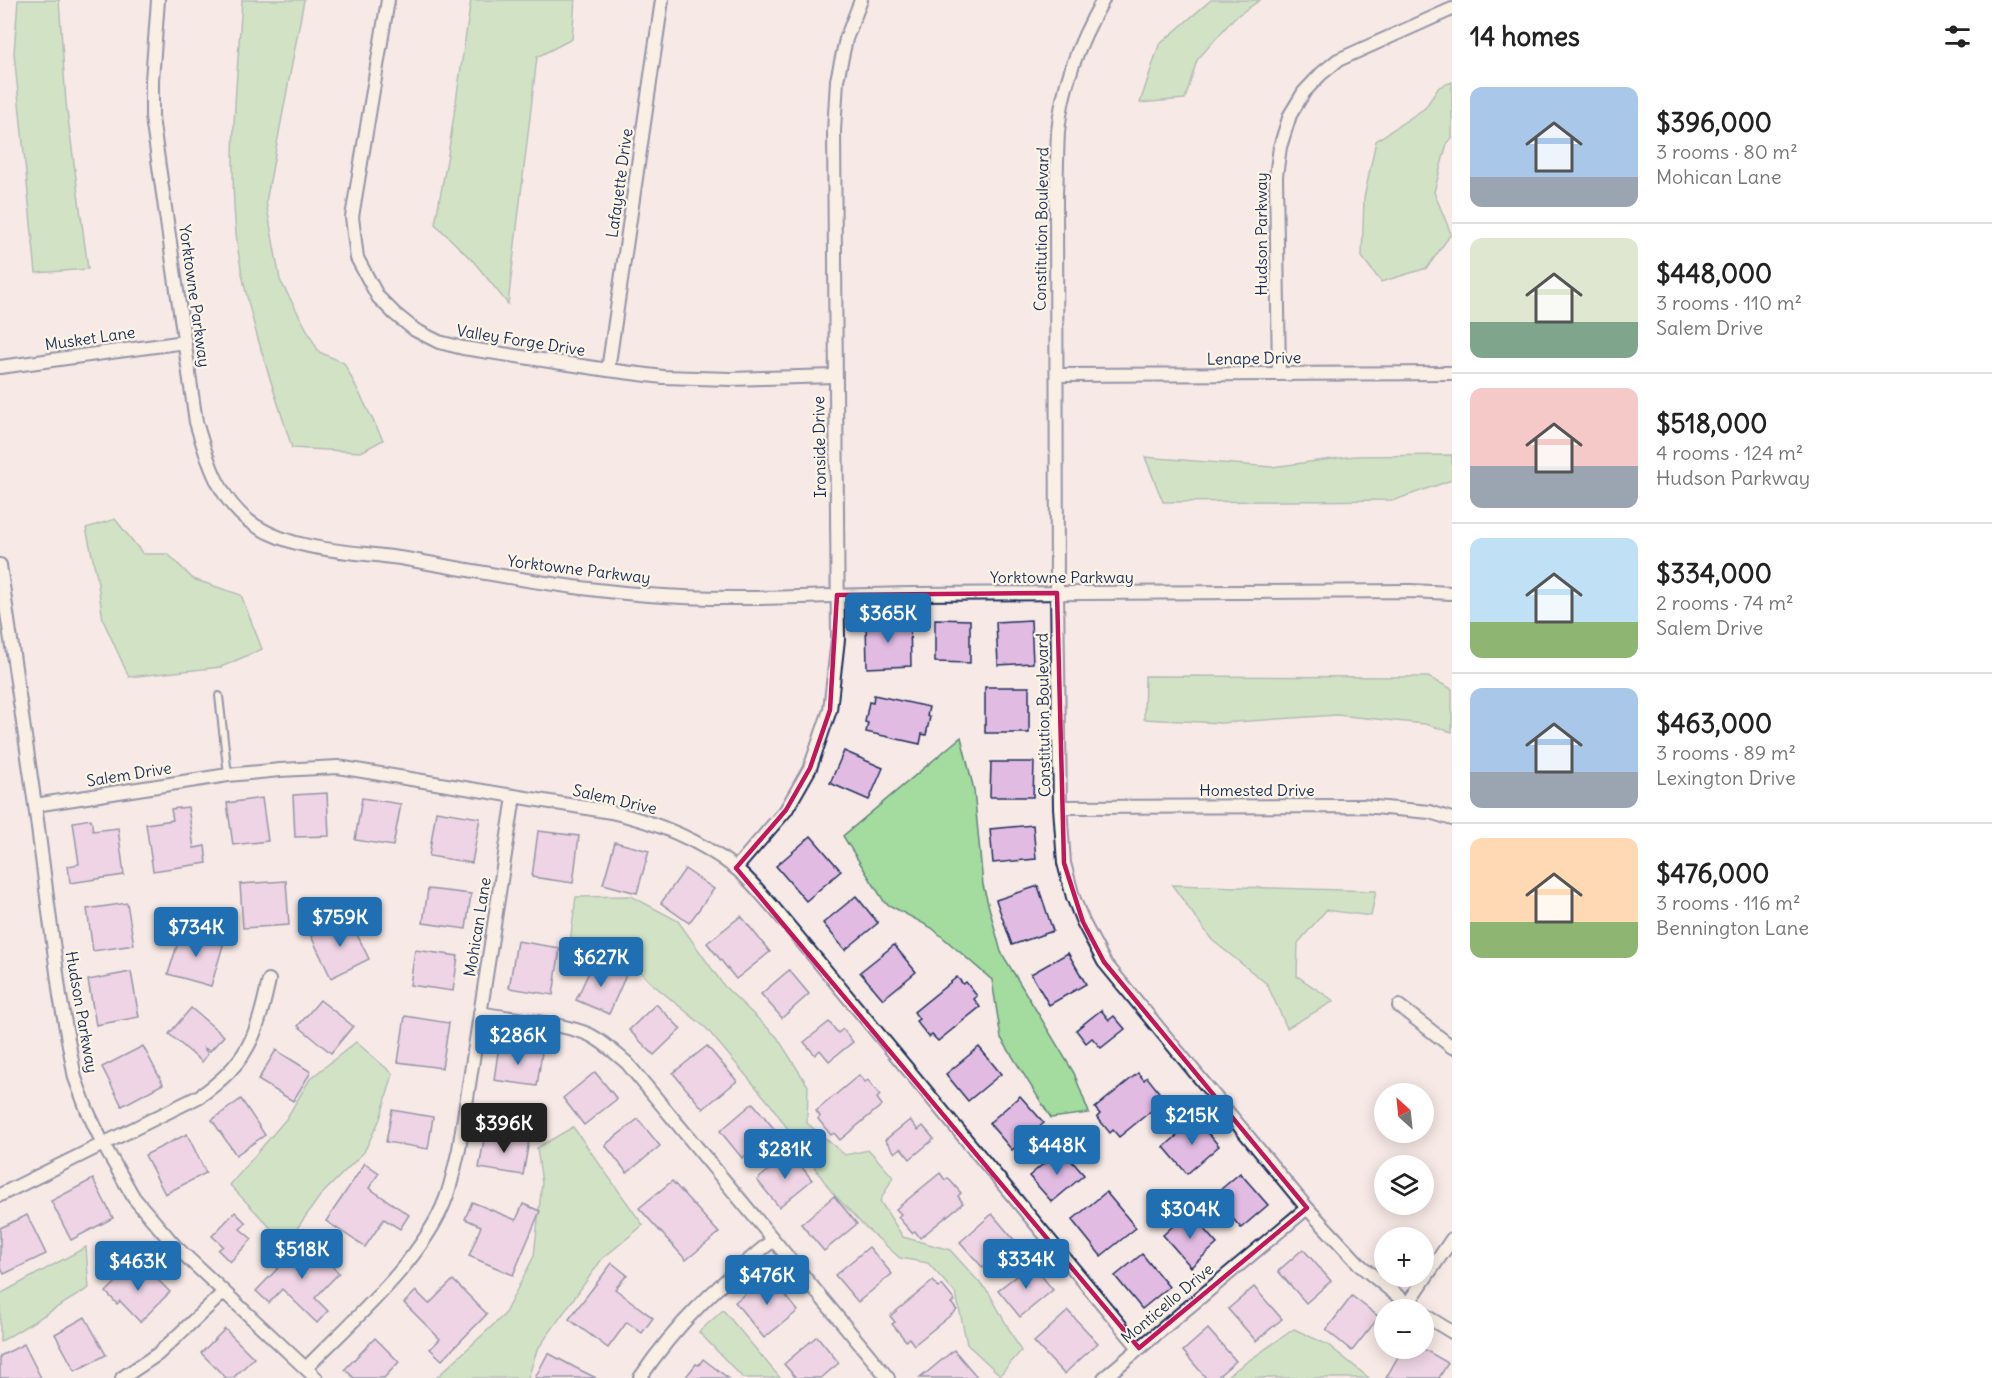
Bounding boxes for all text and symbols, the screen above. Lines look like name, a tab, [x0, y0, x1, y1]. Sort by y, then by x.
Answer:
text: 14 homes	[1470, 20, 1580, 53]
icon: filters	[1941, 20, 1974, 53]
text: $396,000	[1656, 106, 1772, 139]
icon: home	[1518, 111, 1590, 183]
street label: Lafayette Drive	[601, 127, 637, 239]
text: 3 rooms · 80 m²	[1656, 139, 1798, 164]
street label: Constitution Boulevard	[1030, 147, 1052, 311]
text: Mohican Lane	[1656, 164, 1782, 189]
street label: Hudson Parkway	[1251, 172, 1271, 296]
street label: Yorktowne Parkway	[175, 223, 215, 369]
text: $448,000	[1656, 257, 1772, 290]
icon: home	[1518, 262, 1590, 334]
text: 3 rooms · 110 m²	[1656, 290, 1802, 315]
text: Salem Drive	[1656, 315, 1763, 340]
street label: Valley Forge Drive	[455, 320, 587, 360]
street label: Musket Lane	[44, 322, 136, 354]
street label: Lenape Drive	[1207, 347, 1301, 369]
street label: Ironside Drive	[808, 396, 830, 498]
text: $518,000	[1656, 407, 1767, 440]
icon: home	[1518, 412, 1590, 484]
text: 4 rooms · 124 m²	[1656, 440, 1803, 465]
text: Hudson Parkway	[1656, 465, 1810, 490]
street label: Yorktowne Parkway	[506, 550, 652, 588]
text: $334,000	[1656, 557, 1772, 590]
icon: home	[1518, 562, 1590, 634]
street label: Yorktowne Parkway	[990, 567, 1134, 587]
text: 2 rooms · 74 m²	[1656, 590, 1793, 615]
pin: $365K	[846, 593, 930, 644]
text: $365K	[859, 600, 917, 625]
text: Salem Drive	[1656, 615, 1763, 640]
street label: Constitution Boulevard	[1032, 633, 1054, 797]
text: $463,000	[1656, 707, 1772, 740]
icon: home	[1518, 712, 1590, 784]
text: 3 rooms · 89 m²	[1656, 740, 1796, 765]
street label: Salem Drive	[85, 757, 173, 791]
text: Lexington Drive	[1656, 765, 1796, 790]
street label: Salem Drive	[571, 780, 659, 818]
street label: Homested Drive	[1199, 780, 1315, 800]
text: $476,000	[1656, 857, 1769, 890]
icon: home	[1518, 862, 1590, 934]
street label: Mohican Lane	[459, 876, 495, 978]
text: 3 rooms · 116 m²	[1656, 890, 1800, 915]
pin: $759K	[298, 897, 382, 948]
text: $759K	[312, 904, 368, 929]
pin: $734K	[154, 907, 238, 958]
text: $734K	[168, 914, 224, 939]
text: Bennington Lane	[1656, 915, 1809, 940]
pin: $627K	[559, 937, 643, 988]
text: $627K	[573, 944, 629, 969]
street label: Hudson Parkway	[61, 950, 103, 1074]
pin: $286K	[476, 1015, 560, 1066]
text: $286K	[489, 1022, 547, 1047]
north arrow	[1374, 1083, 1434, 1143]
map controls	[1374, 1083, 1434, 1359]
pin: $215K	[1150, 1095, 1234, 1146]
text: $215K	[1165, 1102, 1219, 1127]
pin: $396K	[462, 1103, 546, 1154]
text: $396K	[475, 1110, 533, 1135]
pin: $448K	[1015, 1125, 1099, 1176]
pin: $281K	[743, 1129, 827, 1180]
text: $448K	[1028, 1132, 1086, 1157]
text: $281K	[758, 1136, 812, 1161]
button: layers	[1374, 1155, 1434, 1215]
pin: $304K	[1148, 1189, 1232, 1240]
text: $304K	[1160, 1196, 1220, 1221]
button: +	[1374, 1227, 1434, 1287]
pin: $518K	[260, 1229, 344, 1280]
text: $518K	[275, 1236, 329, 1261]
pin: $334K	[984, 1239, 1068, 1290]
pin: $463K	[96, 1241, 180, 1292]
text: $334K	[997, 1246, 1055, 1271]
text: $463K	[109, 1248, 167, 1273]
pin: $476K	[725, 1255, 809, 1306]
street label: Monticello Drive	[1117, 1259, 1217, 1347]
text: $476K	[739, 1262, 795, 1287]
button: −	[1374, 1299, 1434, 1359]

